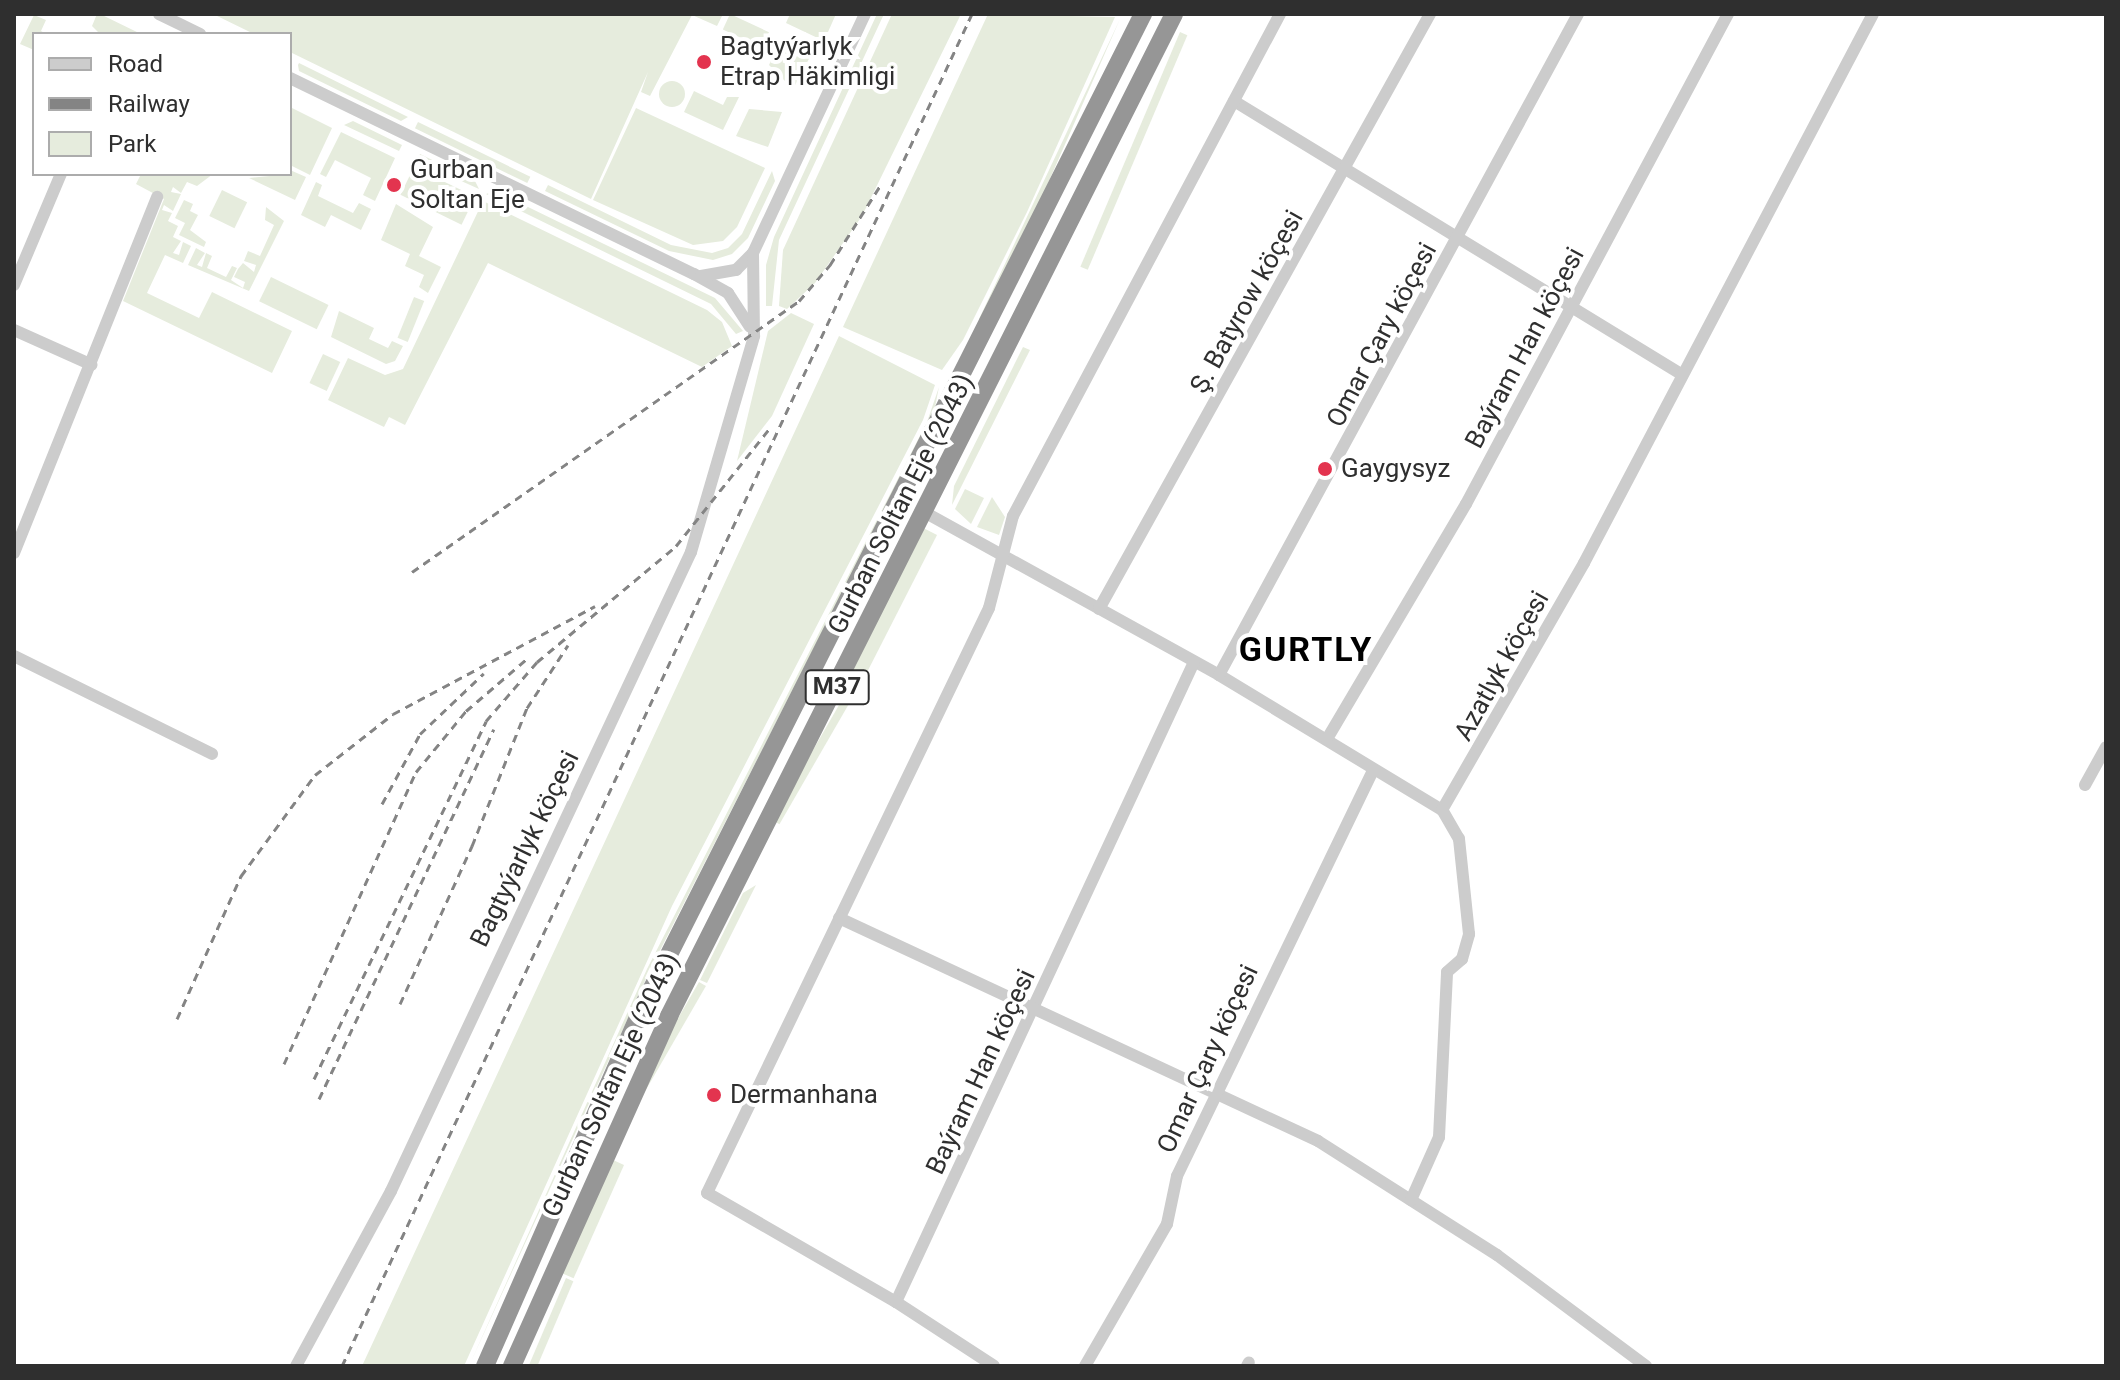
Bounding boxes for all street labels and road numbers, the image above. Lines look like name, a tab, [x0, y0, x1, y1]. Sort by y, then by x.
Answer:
street label: Ş. Batyrow köçesi	[1184, 205, 1310, 399]
street label: Omar Çary köçesi	[1320, 238, 1444, 432]
street label: Baýram Han köçesi	[1459, 242, 1591, 454]
street label: Gurban Soltan Eje (2043)	[822, 369, 980, 639]
street label: Azatlyk köçesi	[1448, 586, 1556, 746]
road number: M37	[803, 667, 871, 707]
street label: Bagtyýarlyk köçesi	[464, 746, 586, 952]
street label: Gurban Soltan Eje (2043)	[536, 948, 686, 1222]
street label: Omar Çary köçesi	[1151, 960, 1265, 1158]
street label: Baýram Han köçesi	[920, 964, 1042, 1180]

